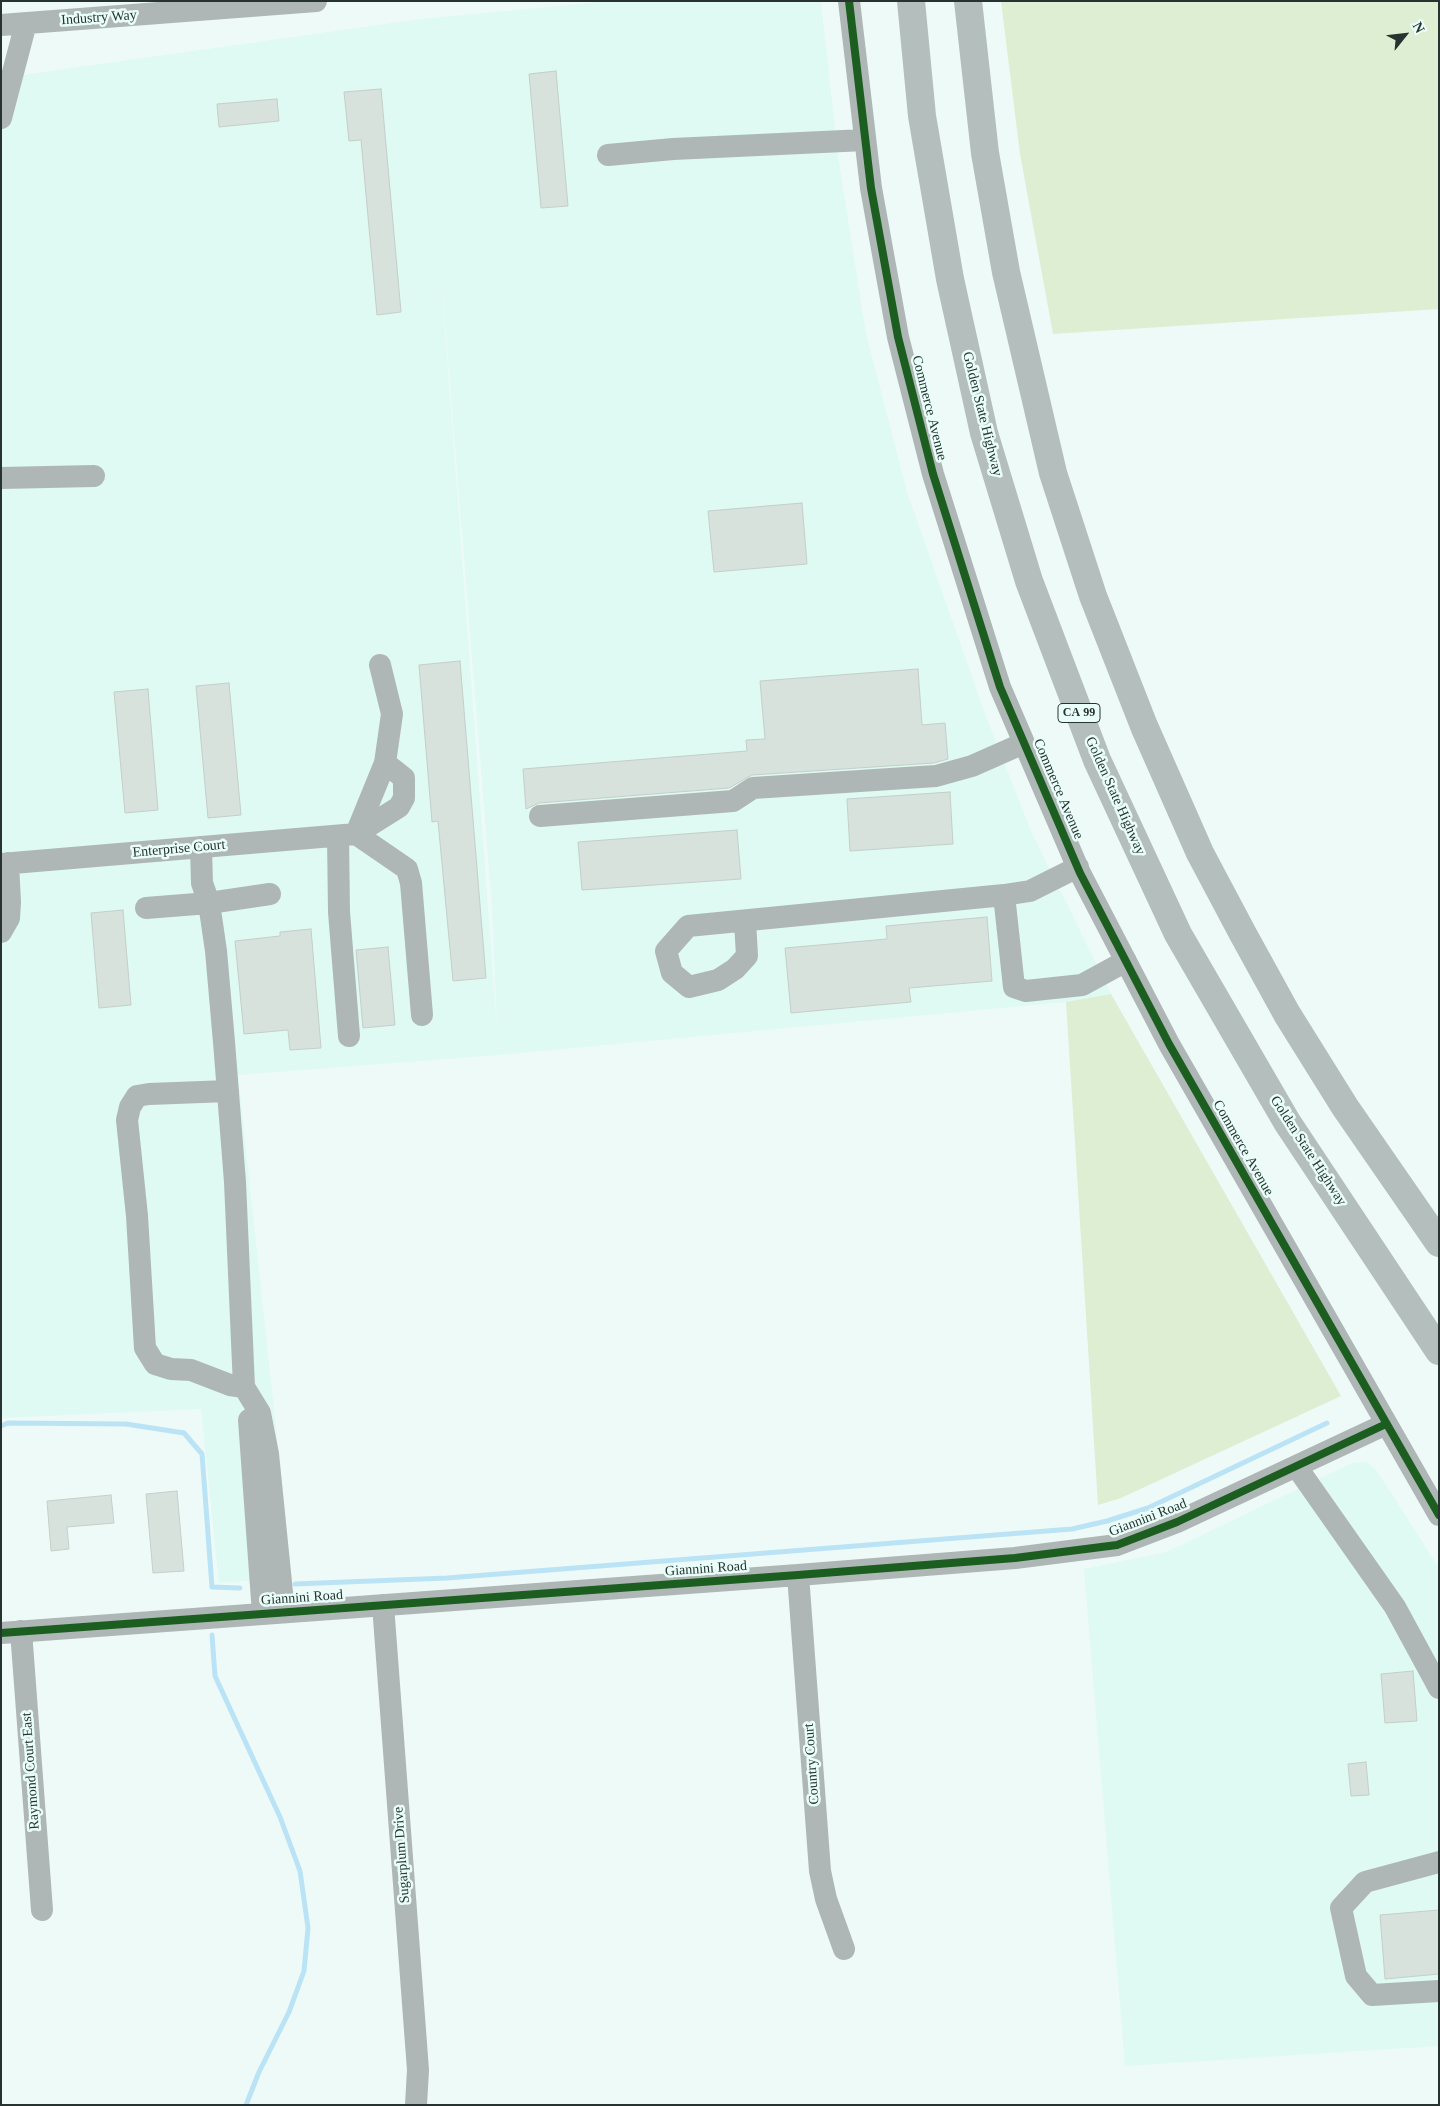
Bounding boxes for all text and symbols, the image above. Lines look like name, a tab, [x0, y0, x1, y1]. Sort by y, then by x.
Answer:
street label: Industry Way	[61, 7, 137, 29]
north arrow	[1380, 10, 1430, 60]
text: N	[1410, 19, 1428, 36]
street label: Golden State Highway	[958, 350, 1006, 478]
street label: Commerce Avenue	[908, 354, 950, 462]
road number: CA 99	[1058, 704, 1100, 722]
street label: Golden State Highway	[1081, 734, 1149, 858]
street label: Commerce Avenue	[1029, 736, 1087, 842]
street label: Enterprise Court	[132, 837, 226, 861]
street label: Golden State Highway	[1266, 1093, 1350, 1209]
street label: Commerce Avenue	[1209, 1097, 1277, 1199]
street label: Giannini Road	[1107, 1495, 1189, 1541]
street label: Giannini Road	[664, 1558, 748, 1580]
street label: Giannini Road	[260, 1587, 344, 1609]
street label: Raymond Court East	[19, 1712, 43, 1830]
street label: Country Court	[801, 1723, 823, 1805]
street label: Sugarplum Drive	[390, 1806, 414, 1904]

